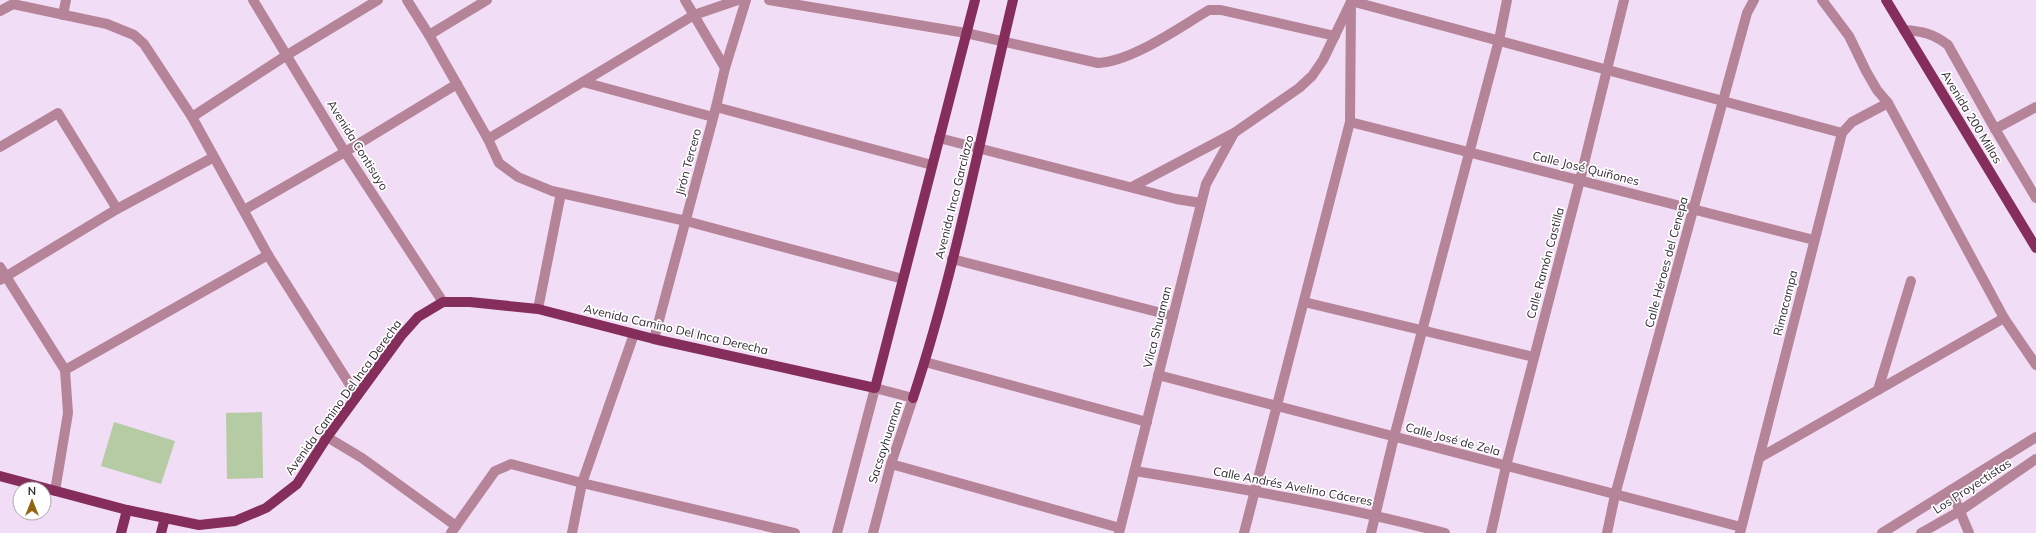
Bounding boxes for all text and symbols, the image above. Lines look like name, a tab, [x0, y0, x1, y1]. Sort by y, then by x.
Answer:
street label: Avenida 200 Millas	[1938, 68, 2006, 166]
street label: Avenida Contisuyo	[324, 97, 392, 193]
street label: Jirón Tercero	[672, 127, 704, 197]
street label: Avenida Inca Garcilazo	[931, 133, 977, 261]
street label: Calle José Quiñones	[1531, 147, 1641, 189]
street label: Calle Héroes del Cenepa	[1641, 195, 1691, 329]
street label: Calle Ramón Castilla	[1523, 206, 1567, 320]
street label: Rimacampa	[1770, 269, 1800, 337]
street label: Vilca Shuaman	[1140, 285, 1174, 369]
street label: Avenida Camino Del Inca Derecha	[582, 300, 770, 358]
street label: Avenida Camino Del Inca Derecha	[281, 316, 405, 478]
street label: Sacsayhuaman	[865, 399, 905, 485]
street label: Calle José de Zela	[1404, 419, 1502, 459]
street label: Los Proyectistas	[1930, 455, 2014, 517]
street label: Calle Andrés Avelino Cáceres	[1212, 463, 1374, 509]
north arrow	[12, 481, 52, 521]
text: N	[28, 484, 36, 498]

